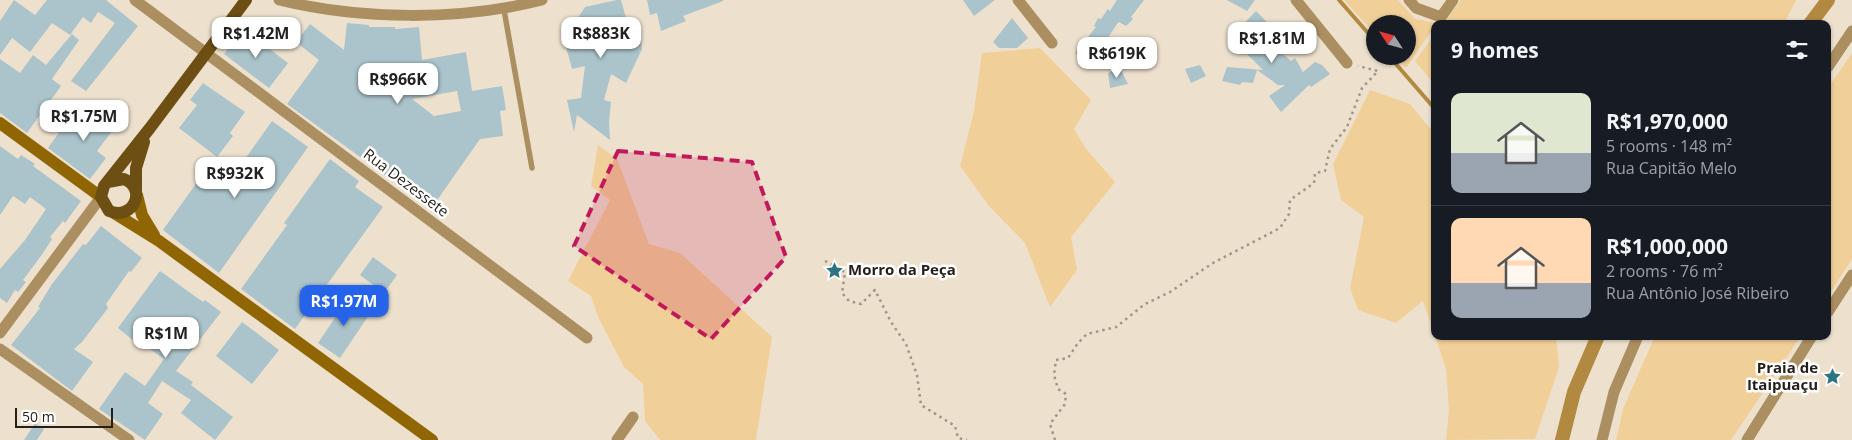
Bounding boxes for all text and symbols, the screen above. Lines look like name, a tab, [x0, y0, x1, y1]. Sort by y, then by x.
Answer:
north arrow	[1366, 15, 1416, 65]
map controls	[1366, 15, 1416, 65]
pin: R$1.42M	[210, 17, 302, 59]
pin: R$883K	[560, 17, 642, 59]
text: R$1.42M	[223, 22, 289, 44]
text: R$883K	[572, 22, 630, 44]
pin: R$1.81M	[1226, 22, 1318, 64]
text: R$1.81M	[1239, 27, 1305, 49]
pin: R$619K	[1076, 36, 1158, 79]
text: 9 homes	[1451, 36, 1539, 64]
icon: filters	[1783, 36, 1811, 64]
text: R$619K	[1088, 42, 1146, 64]
pin: R$966K	[357, 62, 439, 105]
text: R$966K	[369, 68, 427, 90]
pin: R$1.75M	[38, 100, 130, 142]
text: R$1.75M	[51, 105, 117, 127]
text: R$1,970,000	[1606, 107, 1728, 135]
icon: home	[1491, 113, 1551, 173]
text: 5 rooms · 148 m²	[1606, 135, 1732, 157]
street label: Rua Dezessete	[360, 144, 453, 221]
pin: R$932K	[194, 156, 276, 199]
text: Rua Capitão Melo	[1606, 157, 1737, 179]
text: R$932K	[206, 162, 264, 184]
text: R$1,000,000	[1606, 232, 1728, 260]
icon: home	[1491, 238, 1551, 298]
place label: Morro da Peça	[848, 259, 956, 279]
place icon: Morro da Peça	[824, 260, 844, 280]
text: 2 rooms · 76 m²	[1606, 260, 1723, 282]
text: Rua Antônio José Ribeiro	[1606, 282, 1789, 304]
pin: R$1.97M	[298, 284, 390, 327]
text: R$1.97M	[311, 290, 377, 312]
pin: R$1M	[136, 316, 196, 359]
text: R$1M	[144, 322, 188, 344]
place label: Praia de Itaipuaçu	[1747, 357, 1818, 394]
place icon: Praia de Itaipuaçu	[1822, 367, 1842, 387]
scale bar	[15, 405, 112, 428]
text: 50 m	[22, 407, 55, 426]

